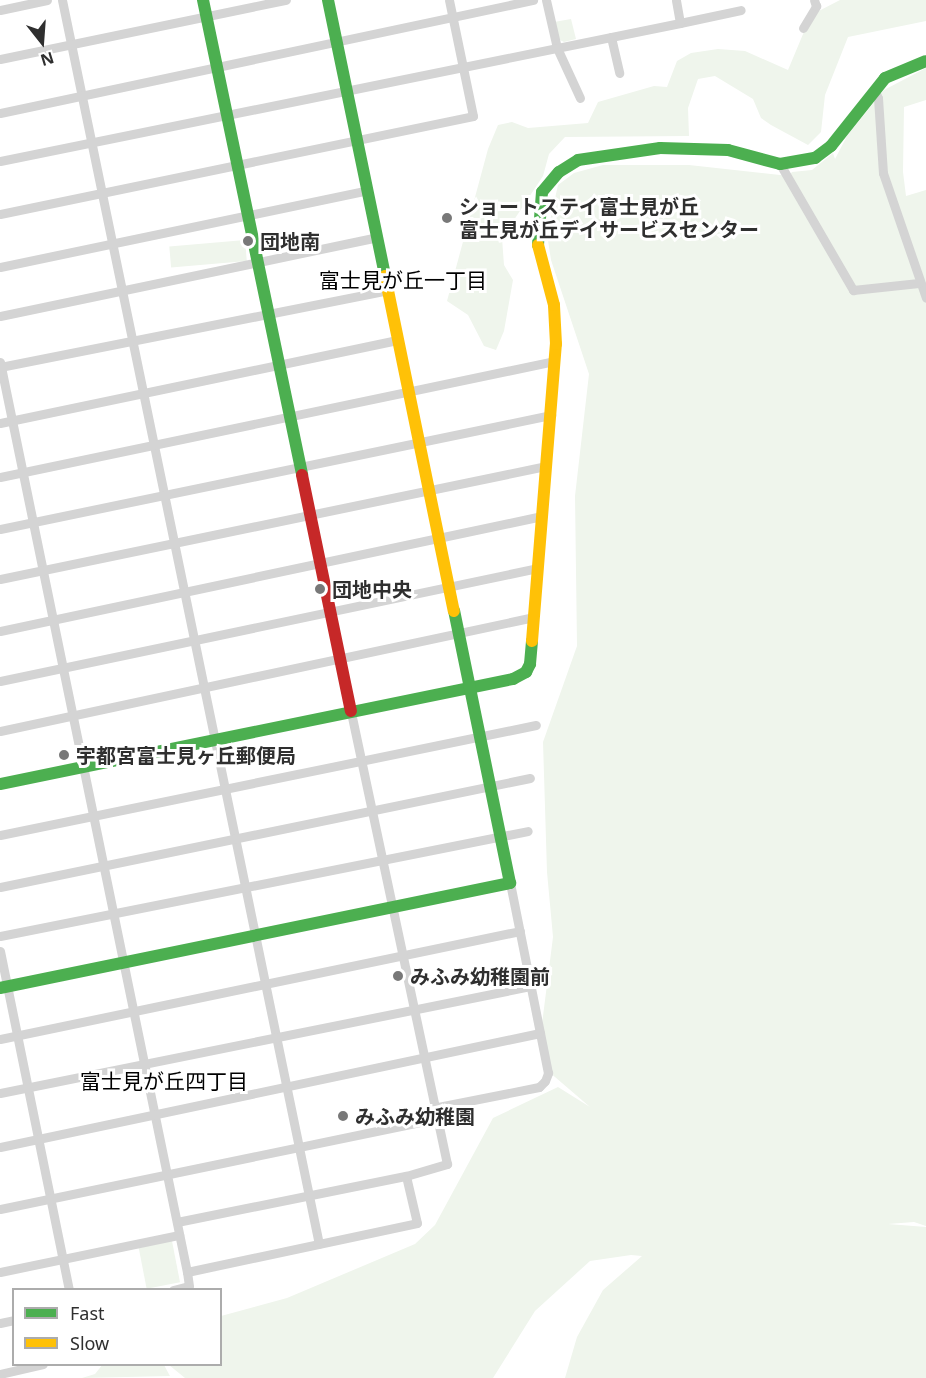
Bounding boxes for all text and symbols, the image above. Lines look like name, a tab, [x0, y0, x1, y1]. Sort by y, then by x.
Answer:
north arrow	[12, 12, 72, 72]
text: N	[38, 47, 57, 72]
place label: ショートステイ富士見が丘 富士見が丘デイサービスセンター	[459, 195, 759, 242]
marker: ショートステイ富士見が丘 富士見が丘デイサービスセンター	[440, 211, 454, 225]
place label: 団地南	[260, 229, 320, 253]
marker: 団地南	[241, 234, 255, 248]
district label: 富士見が丘一丁目	[319, 267, 487, 293]
place label: 団地中央	[332, 577, 412, 601]
marker: 団地中央	[313, 582, 327, 596]
place label: 宇都宮富士見ヶ丘郵便局	[76, 743, 296, 767]
marker: 宇都宮富士見ヶ丘郵便局	[57, 748, 71, 762]
place label: みふみ幼稚園前	[410, 964, 550, 988]
marker: みふみ幼稚園前	[391, 969, 405, 983]
district label: 富士見が丘四丁目	[80, 1068, 248, 1094]
place label: みふみ幼稚園	[355, 1104, 475, 1128]
marker: みふみ幼稚園	[336, 1109, 350, 1123]
legend	[12, 1288, 222, 1366]
text: Fast	[70, 1301, 105, 1325]
text: Slow	[70, 1331, 109, 1355]

